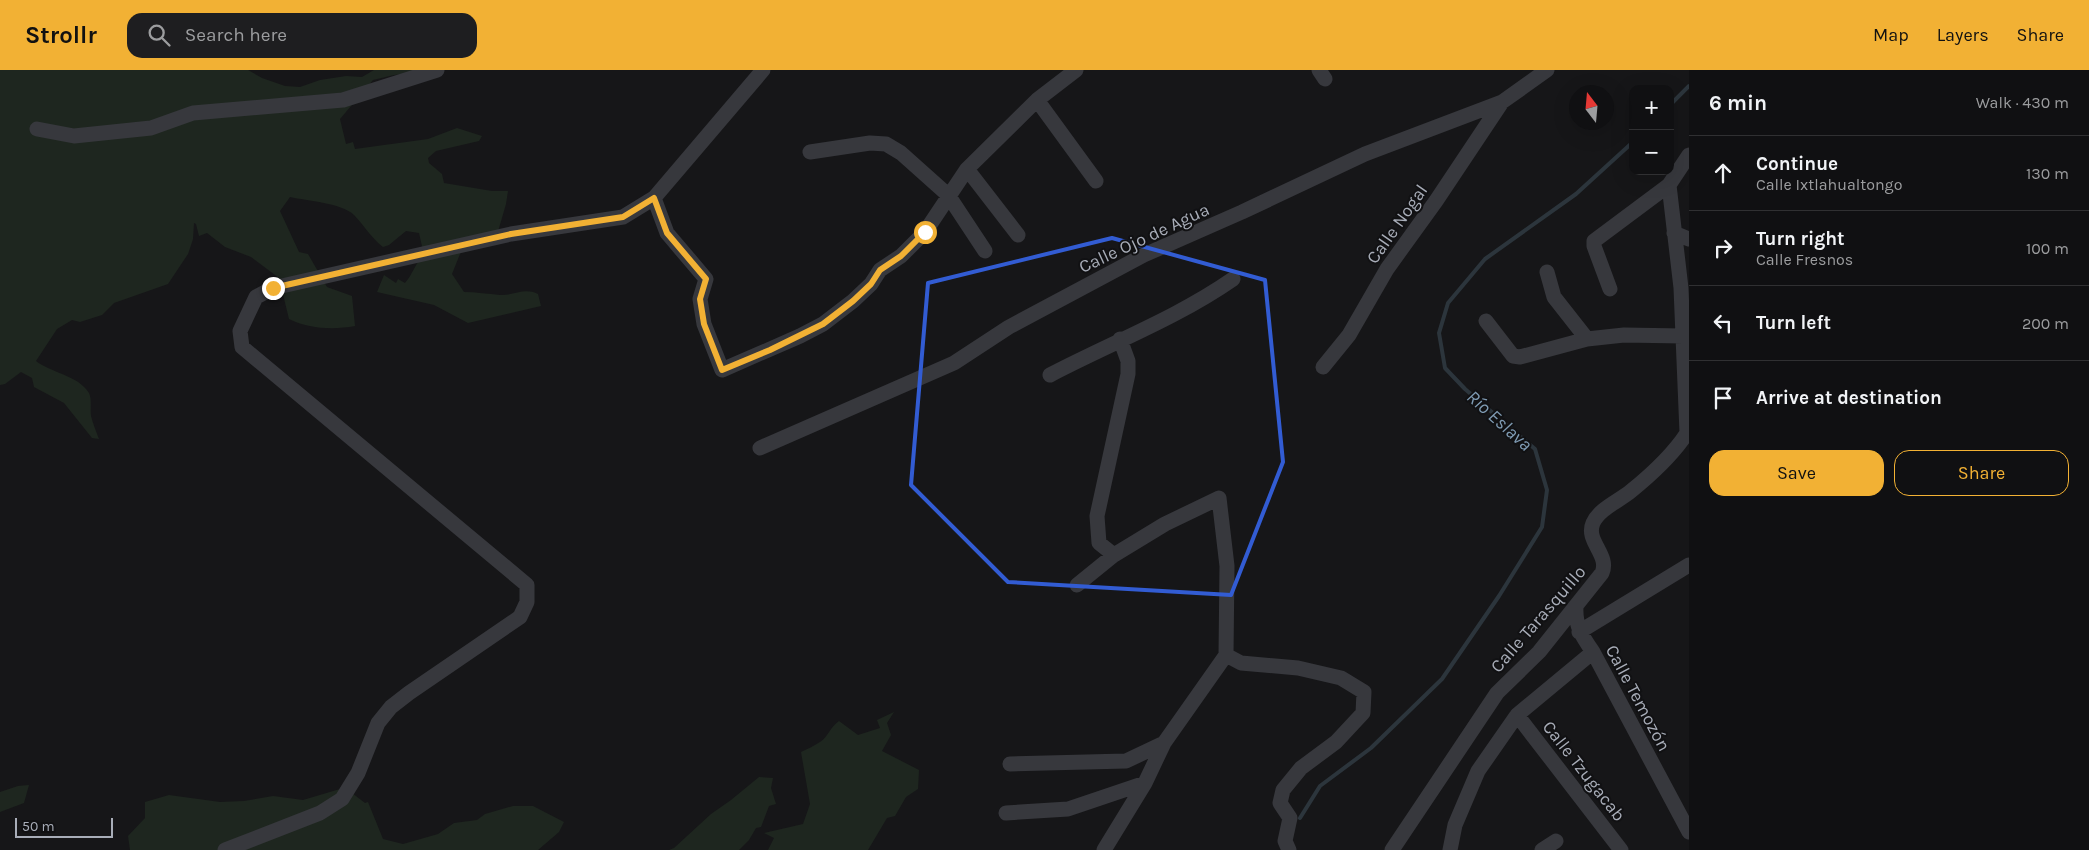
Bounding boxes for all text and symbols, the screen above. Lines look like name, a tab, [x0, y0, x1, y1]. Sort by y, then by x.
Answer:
search box	[127, 13, 477, 58]
text: Strollr	[25, 21, 97, 49]
icon: search	[145, 21, 173, 49]
text: Search here	[185, 24, 287, 46]
text: Map	[1873, 24, 1909, 46]
text: Layers	[1937, 24, 1989, 46]
text: Share	[2017, 24, 2064, 46]
north arrow	[1569, 85, 1614, 130]
map controls	[1629, 85, 1674, 175]
button: +	[1629, 85, 1674, 130]
text: 6 min	[1709, 91, 1767, 115]
text: Walk · 430 m	[1976, 93, 2069, 112]
button: −	[1629, 130, 1674, 175]
text: Continue	[1756, 153, 1838, 175]
icon: ahead	[1709, 159, 1737, 187]
text: 130 m	[2026, 164, 2069, 183]
text: Calle Ixtlahualtongo	[1756, 175, 1902, 194]
street label: Calle Nogal	[1362, 180, 1432, 268]
street label: Calle Ojo de Agua	[1075, 198, 1213, 278]
route start	[914, 221, 937, 244]
text: Turn right	[1756, 228, 1845, 250]
icon: right	[1709, 234, 1737, 262]
text: 100 m	[2026, 239, 2069, 258]
text: Calle Fresnos	[1756, 250, 1853, 269]
route end	[262, 277, 285, 300]
icon: left	[1709, 309, 1737, 337]
text: Turn left	[1756, 312, 1831, 334]
text: 200 m	[2022, 314, 2069, 333]
icon: arrive	[1709, 384, 1737, 412]
water label: Río Eslava	[1462, 386, 1536, 456]
text: Arrive at destination	[1756, 387, 1942, 409]
button: Save	[1709, 450, 1884, 496]
button: Share	[1894, 450, 2069, 496]
street label: Calle Tarasquillo	[1486, 561, 1590, 677]
street label: Calle Temozón	[1601, 641, 1675, 755]
street label: Calle Tzugacab	[1538, 716, 1630, 826]
scale bar	[15, 815, 112, 838]
text: 50 m	[22, 818, 55, 835]

